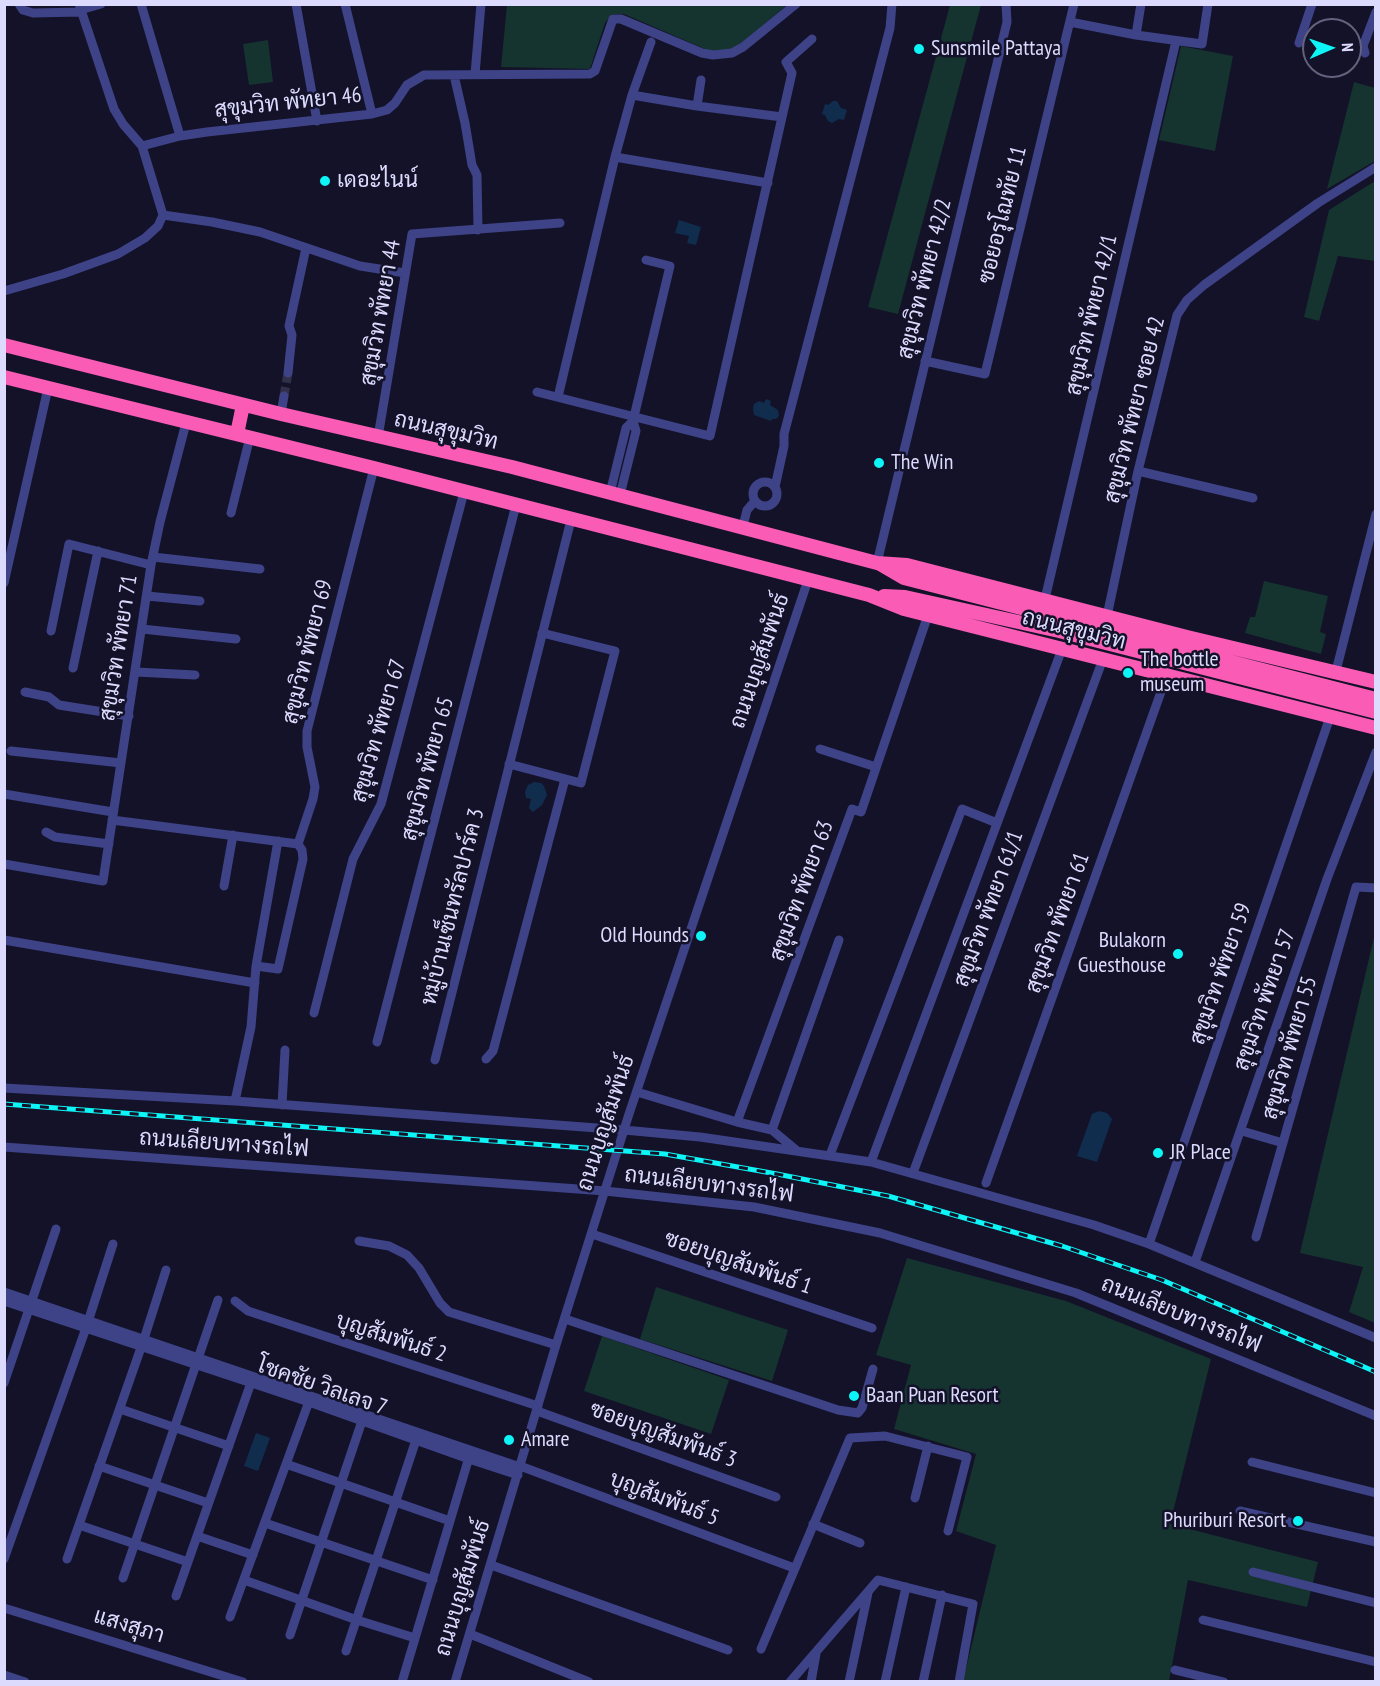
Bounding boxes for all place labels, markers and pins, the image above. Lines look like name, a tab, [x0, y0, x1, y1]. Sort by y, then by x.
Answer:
place label: Sunsmile Pattaya	[931, 36, 1061, 62]
marker: Sunsmile Pattaya	[912, 42, 926, 56]
place label: เดอะไนน์	[337, 168, 418, 194]
marker: เดอะไนน์	[318, 174, 332, 188]
place label: The Win	[891, 450, 953, 476]
marker: The Win	[872, 456, 886, 470]
place label: The bottle museum	[1140, 647, 1219, 698]
marker: The bottle museum	[1121, 666, 1135, 680]
place label: Old Hounds	[600, 923, 689, 949]
place label: Bulakorn Guesthouse	[1078, 928, 1166, 980]
marker: Old Hounds	[694, 929, 708, 943]
marker: Bulakorn Guesthouse	[1171, 947, 1185, 961]
place label: JR Place	[1170, 1140, 1231, 1166]
marker: JR Place	[1151, 1146, 1165, 1160]
place label: Baan Puan Resort	[866, 1383, 999, 1409]
marker: Baan Puan Resort	[847, 1389, 861, 1403]
place label: Amare	[521, 1427, 570, 1453]
marker: Amare	[502, 1433, 516, 1447]
place label: Phuriburi Resort	[1163, 1508, 1286, 1534]
marker: Phuriburi Resort	[1291, 1514, 1305, 1528]

